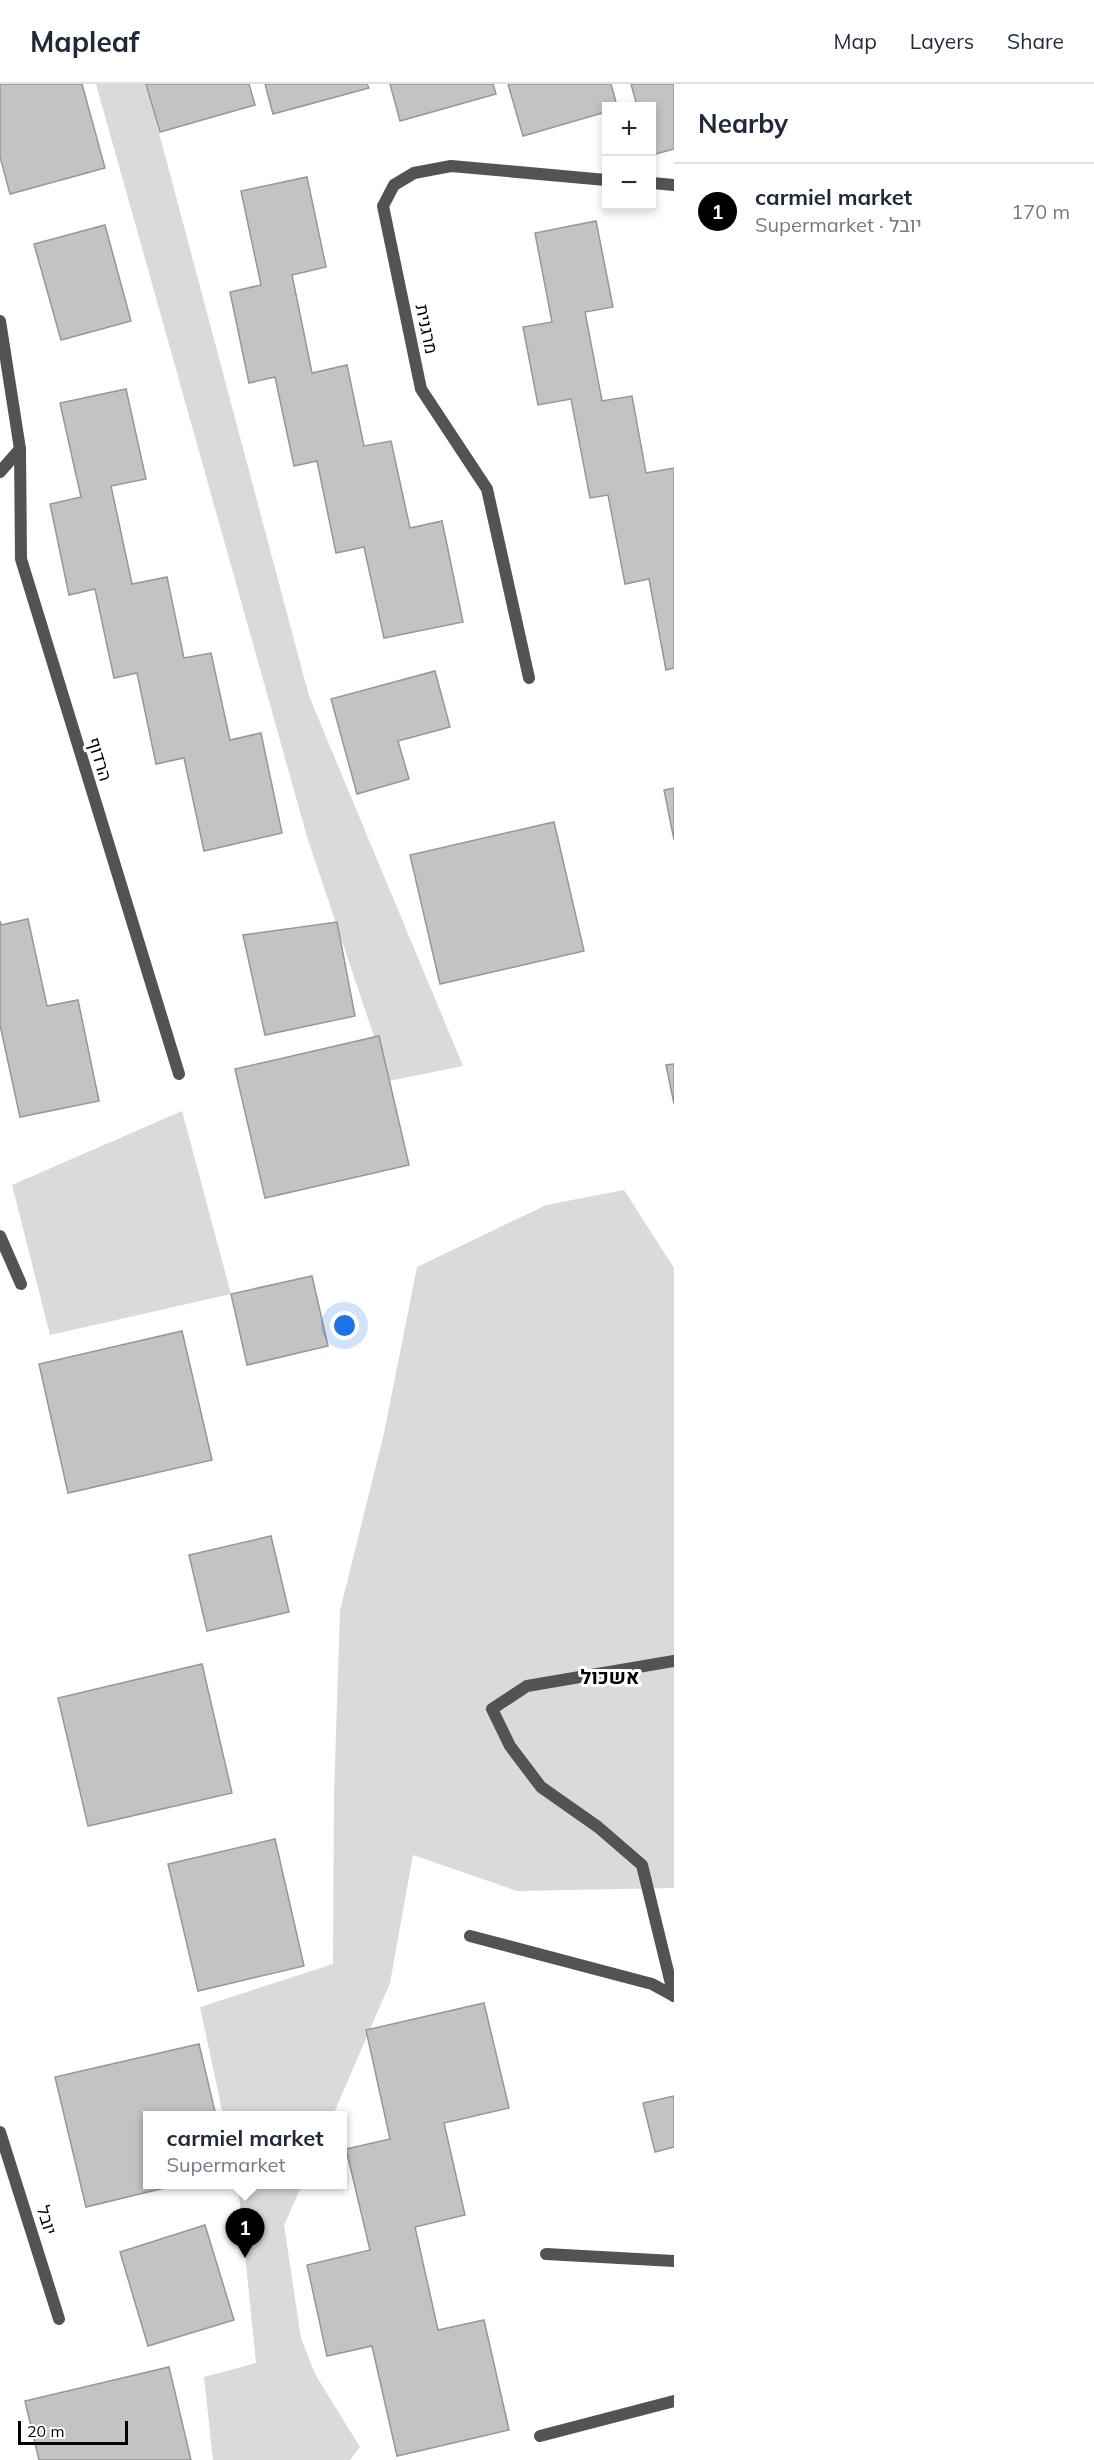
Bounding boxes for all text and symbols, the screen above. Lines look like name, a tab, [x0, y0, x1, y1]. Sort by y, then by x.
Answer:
text: Mapleaf	[30, 24, 139, 59]
text: Map	[834, 28, 877, 54]
text: Layers	[910, 28, 974, 54]
text: Share	[1007, 28, 1064, 54]
map controls	[602, 102, 656, 210]
button: +	[602, 102, 656, 156]
text: Nearby	[698, 107, 788, 140]
button: −	[602, 156, 656, 210]
text: carmiel market	[755, 183, 912, 211]
text: 1	[712, 199, 724, 224]
text: 170 m	[1011, 199, 1070, 224]
text: Supermarket · יובל	[755, 212, 922, 237]
street label: מרגנית	[411, 302, 443, 356]
street label: הרדוף	[82, 734, 118, 784]
your location	[330, 1311, 359, 1340]
district label: אשכול	[581, 1664, 639, 1689]
popup	[143, 2111, 347, 2189]
text: carmiel market	[167, 2124, 324, 2152]
text: Supermarket	[167, 2152, 285, 2177]
street label: יובל	[32, 2203, 62, 2237]
pin: 1	[226, 2208, 264, 2258]
scale bar	[18, 2418, 128, 2446]
text: 20 m	[27, 2421, 64, 2441]

